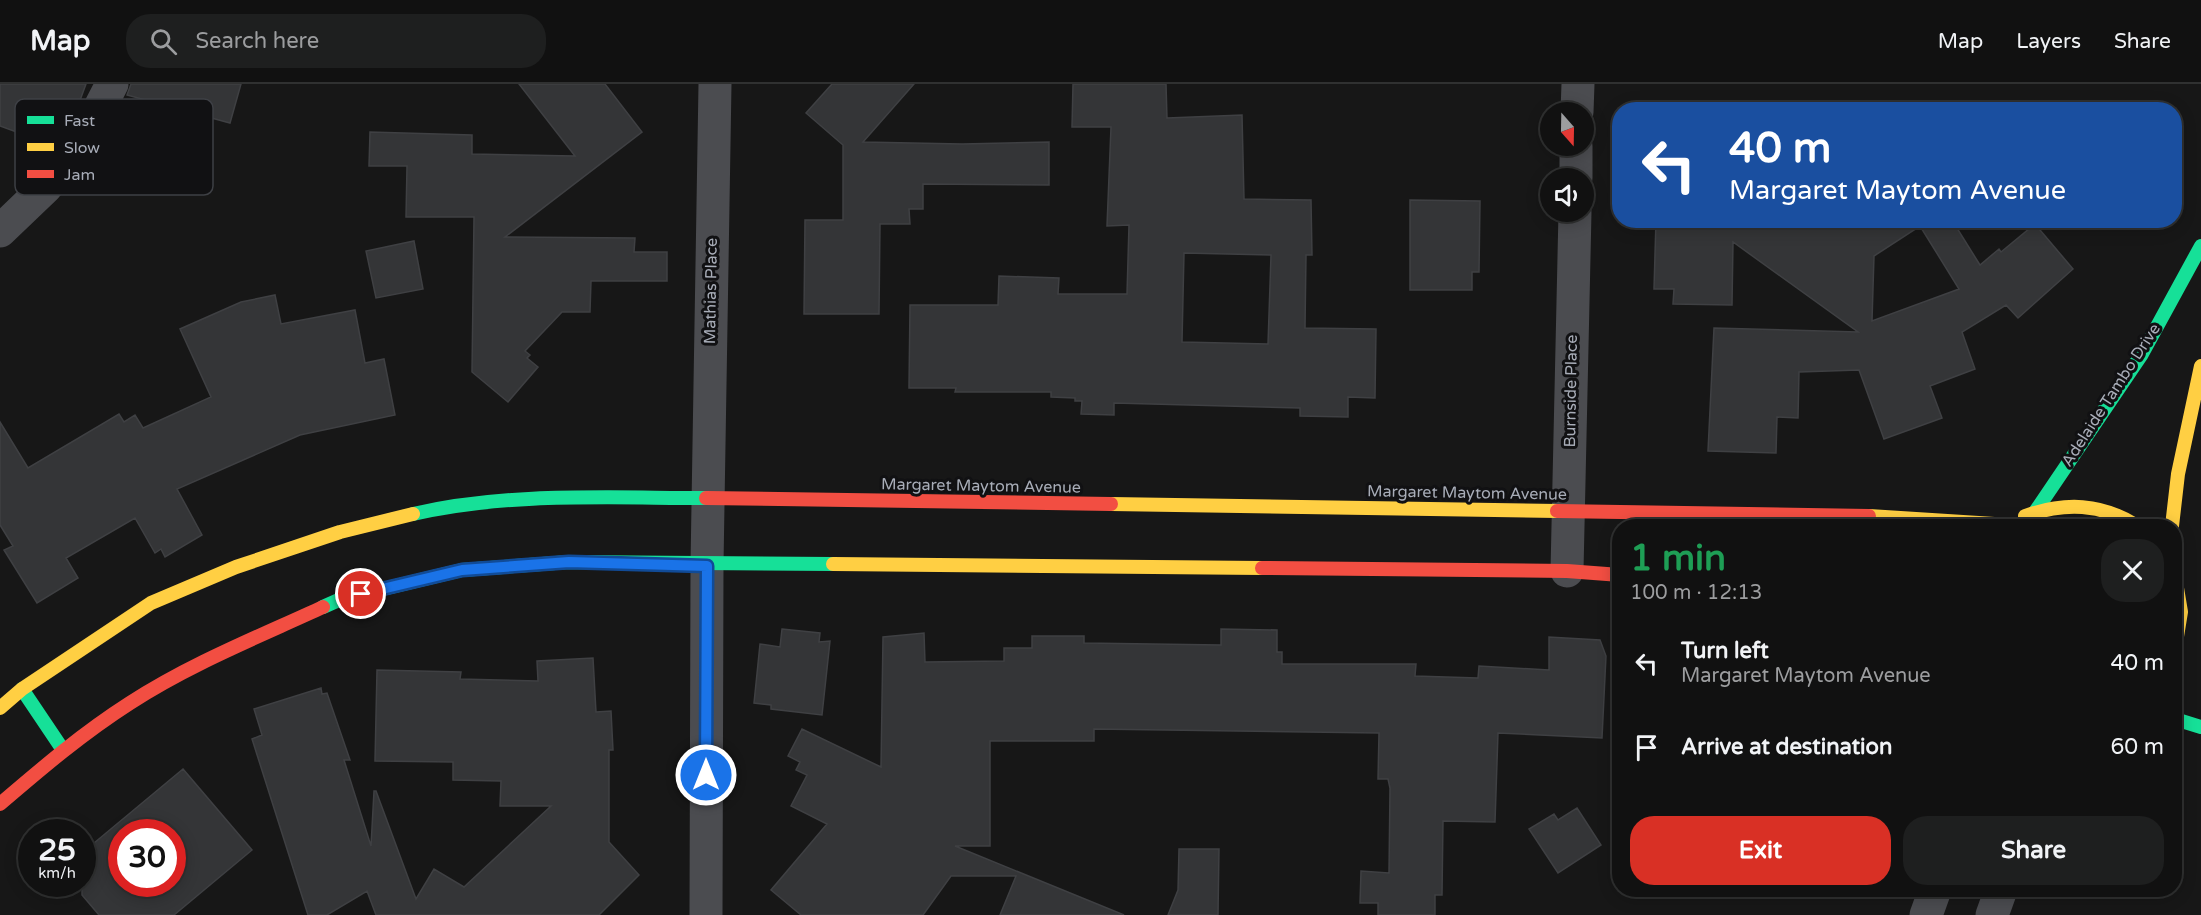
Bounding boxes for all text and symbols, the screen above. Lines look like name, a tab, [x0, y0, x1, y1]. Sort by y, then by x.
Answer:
search box	[126, 14, 546, 68]
text: Map	[30, 24, 90, 58]
icon: search	[147, 25, 180, 58]
text: Search here	[195, 28, 319, 54]
text: Map	[1938, 29, 1983, 54]
text: Layers	[2016, 29, 2081, 54]
text: Share	[2114, 29, 2171, 54]
legend	[15, 99, 213, 195]
north arrow	[1540, 102, 1594, 156]
map controls	[1540, 102, 1594, 222]
text: Fast	[64, 111, 95, 131]
text: 40 m	[1729, 123, 1831, 174]
icon: left	[1630, 126, 1708, 204]
text: Slow	[64, 138, 100, 158]
text: Jam	[64, 165, 95, 185]
button: sound	[1540, 168, 1594, 222]
text: Margaret Maytom Avenue	[1729, 174, 2066, 207]
street label: Mathias Place	[700, 238, 722, 344]
street label: Adelaide Tambo Drive	[2057, 320, 2165, 470]
street label: Burnside Place	[1560, 334, 1582, 448]
street label: Margaret Maytom Avenue	[881, 474, 1081, 498]
street label: Margaret Maytom Avenue	[1367, 481, 1567, 505]
text: 1 min	[1630, 537, 1726, 580]
button: close	[2101, 539, 2164, 602]
pin	[335, 568, 386, 619]
icon: arrive	[344, 577, 377, 610]
text: 100 m · 12:13	[1630, 581, 1762, 605]
text: Turn left	[1681, 638, 1769, 664]
icon: left	[1630, 647, 1663, 680]
text: 40 m	[2110, 650, 2164, 676]
text: Margaret Maytom Avenue	[1681, 664, 1931, 688]
icon: arrive	[1630, 731, 1663, 764]
text: Arrive at destination	[1681, 734, 1892, 760]
text: 60 m	[2110, 734, 2164, 760]
position arrow	[674, 743, 738, 807]
button: Exit	[1630, 816, 1891, 885]
button: Share	[1903, 816, 2164, 885]
speed limit sign: 30	[108, 819, 186, 897]
text: 25	[38, 832, 76, 869]
text: km/h	[38, 864, 76, 882]

